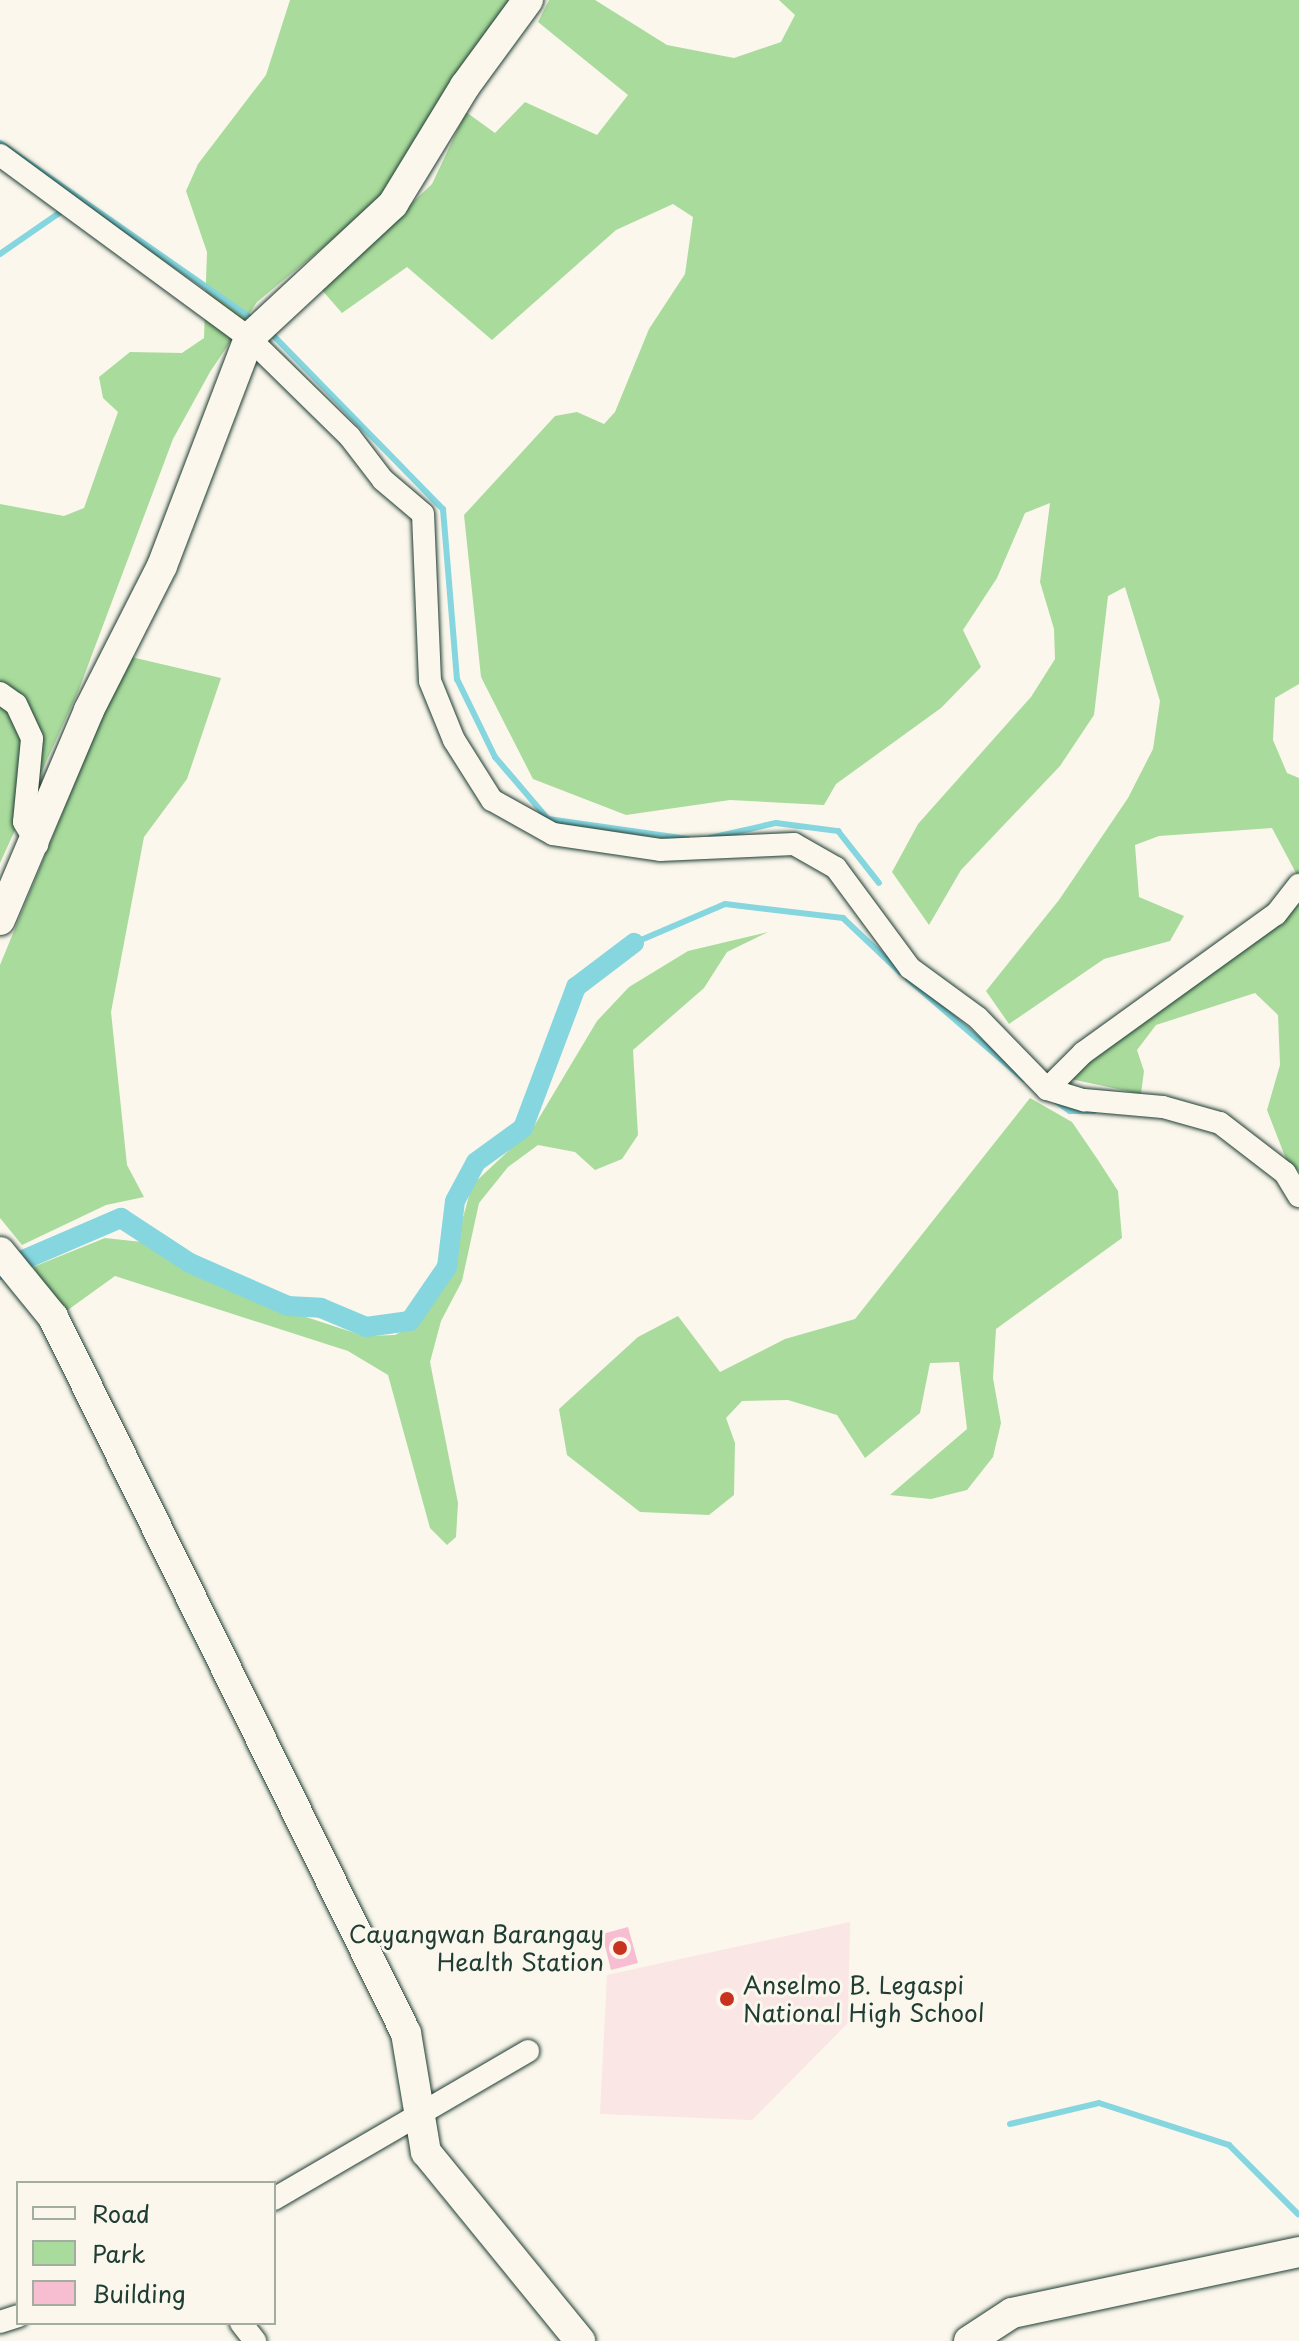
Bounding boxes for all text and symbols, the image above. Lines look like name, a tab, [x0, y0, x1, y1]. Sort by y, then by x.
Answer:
place label: Cayangwan Barangay Health Station	[347, 1920, 604, 1976]
marker: Cayangwan Barangay Health Station	[611, 1939, 629, 1957]
place label: Anselmo B. Legaspi National High School	[743, 1971, 986, 2027]
marker: Anselmo B. Legaspi National High School	[718, 1990, 736, 2008]
legend	[16, 2181, 276, 2325]
text: Road	[92, 2195, 150, 2231]
text: Park	[92, 2235, 146, 2271]
text: Building	[92, 2275, 186, 2311]

